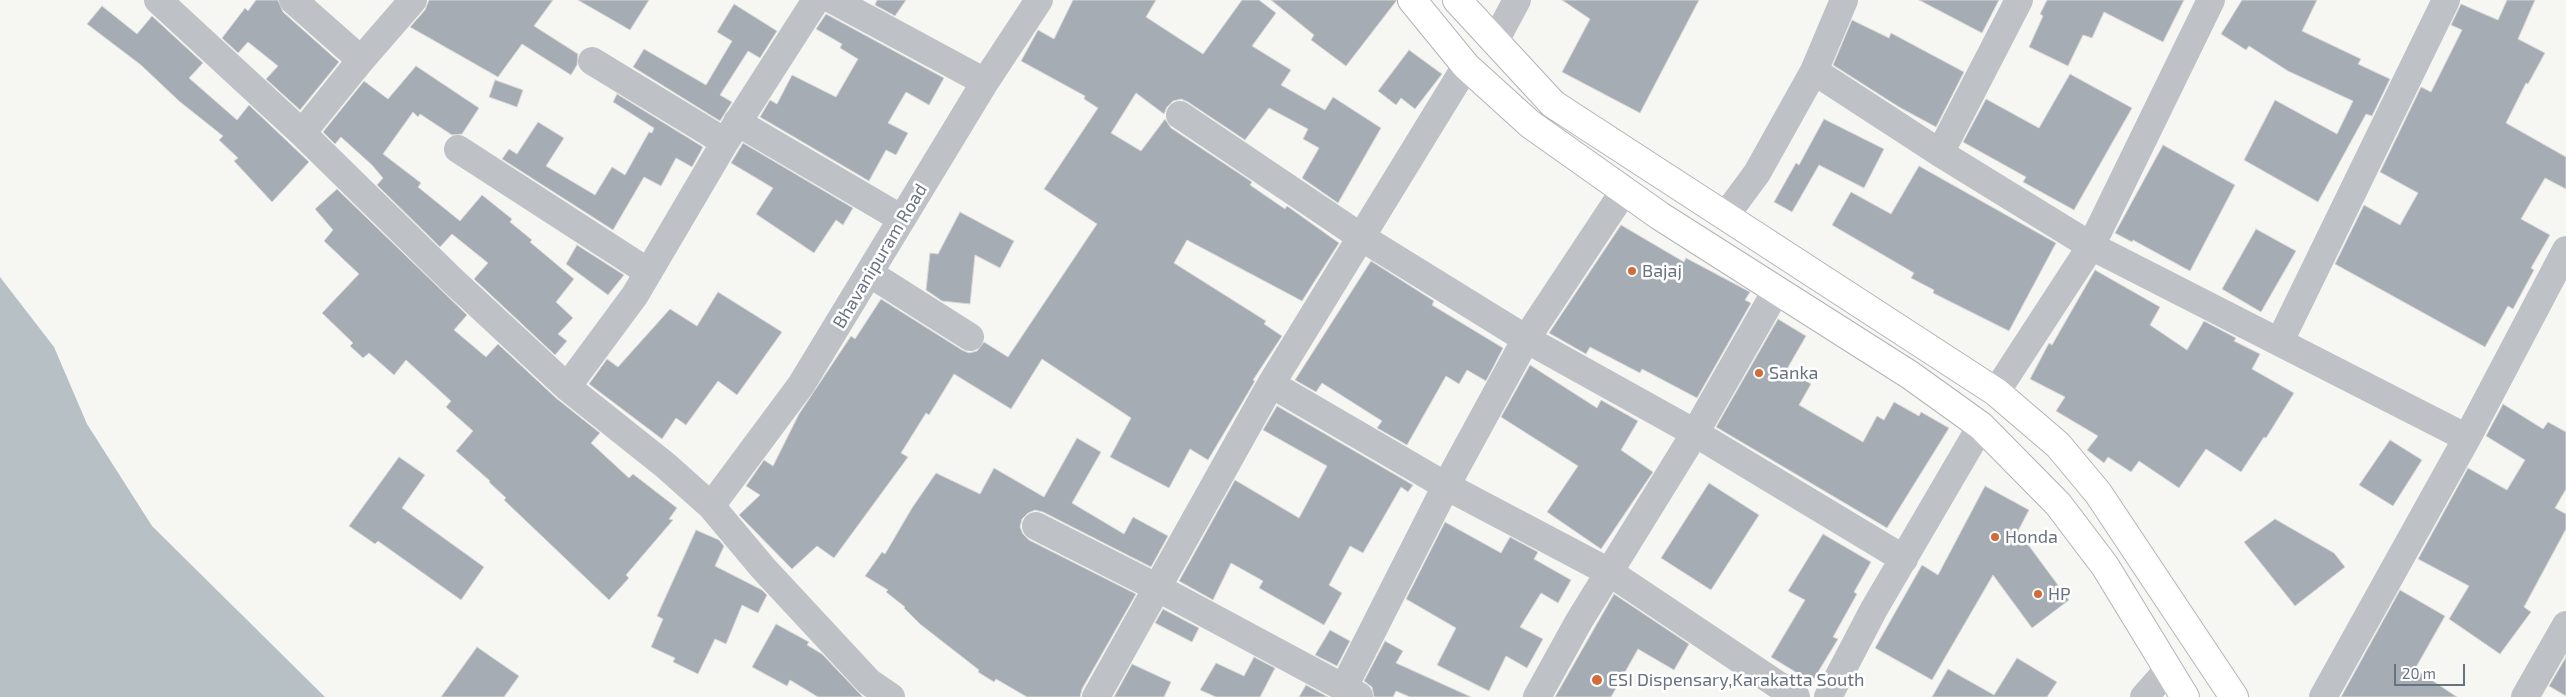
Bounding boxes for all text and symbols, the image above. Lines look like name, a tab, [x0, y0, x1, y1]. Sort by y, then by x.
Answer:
street label: Bhavanipuram Road	[828, 180, 932, 332]
place label: Bajaj	[1642, 260, 1682, 282]
marker: Bajaj	[1626, 265, 1638, 277]
place label: Sanka	[1769, 362, 1818, 384]
marker: Sanka	[1753, 367, 1765, 379]
place label: Honda	[2005, 526, 2058, 548]
marker: Honda	[1989, 531, 2001, 543]
place label: HP	[2048, 583, 2071, 605]
marker: HP	[2032, 588, 2044, 600]
scale bar	[2396, 654, 2467, 686]
text: 20 m	[2402, 664, 2436, 682]
place label: ESI Dispensary,Karakatta South	[1608, 669, 1864, 691]
marker: ESI Dispensary,Karakatta South	[1590, 673, 1604, 687]

